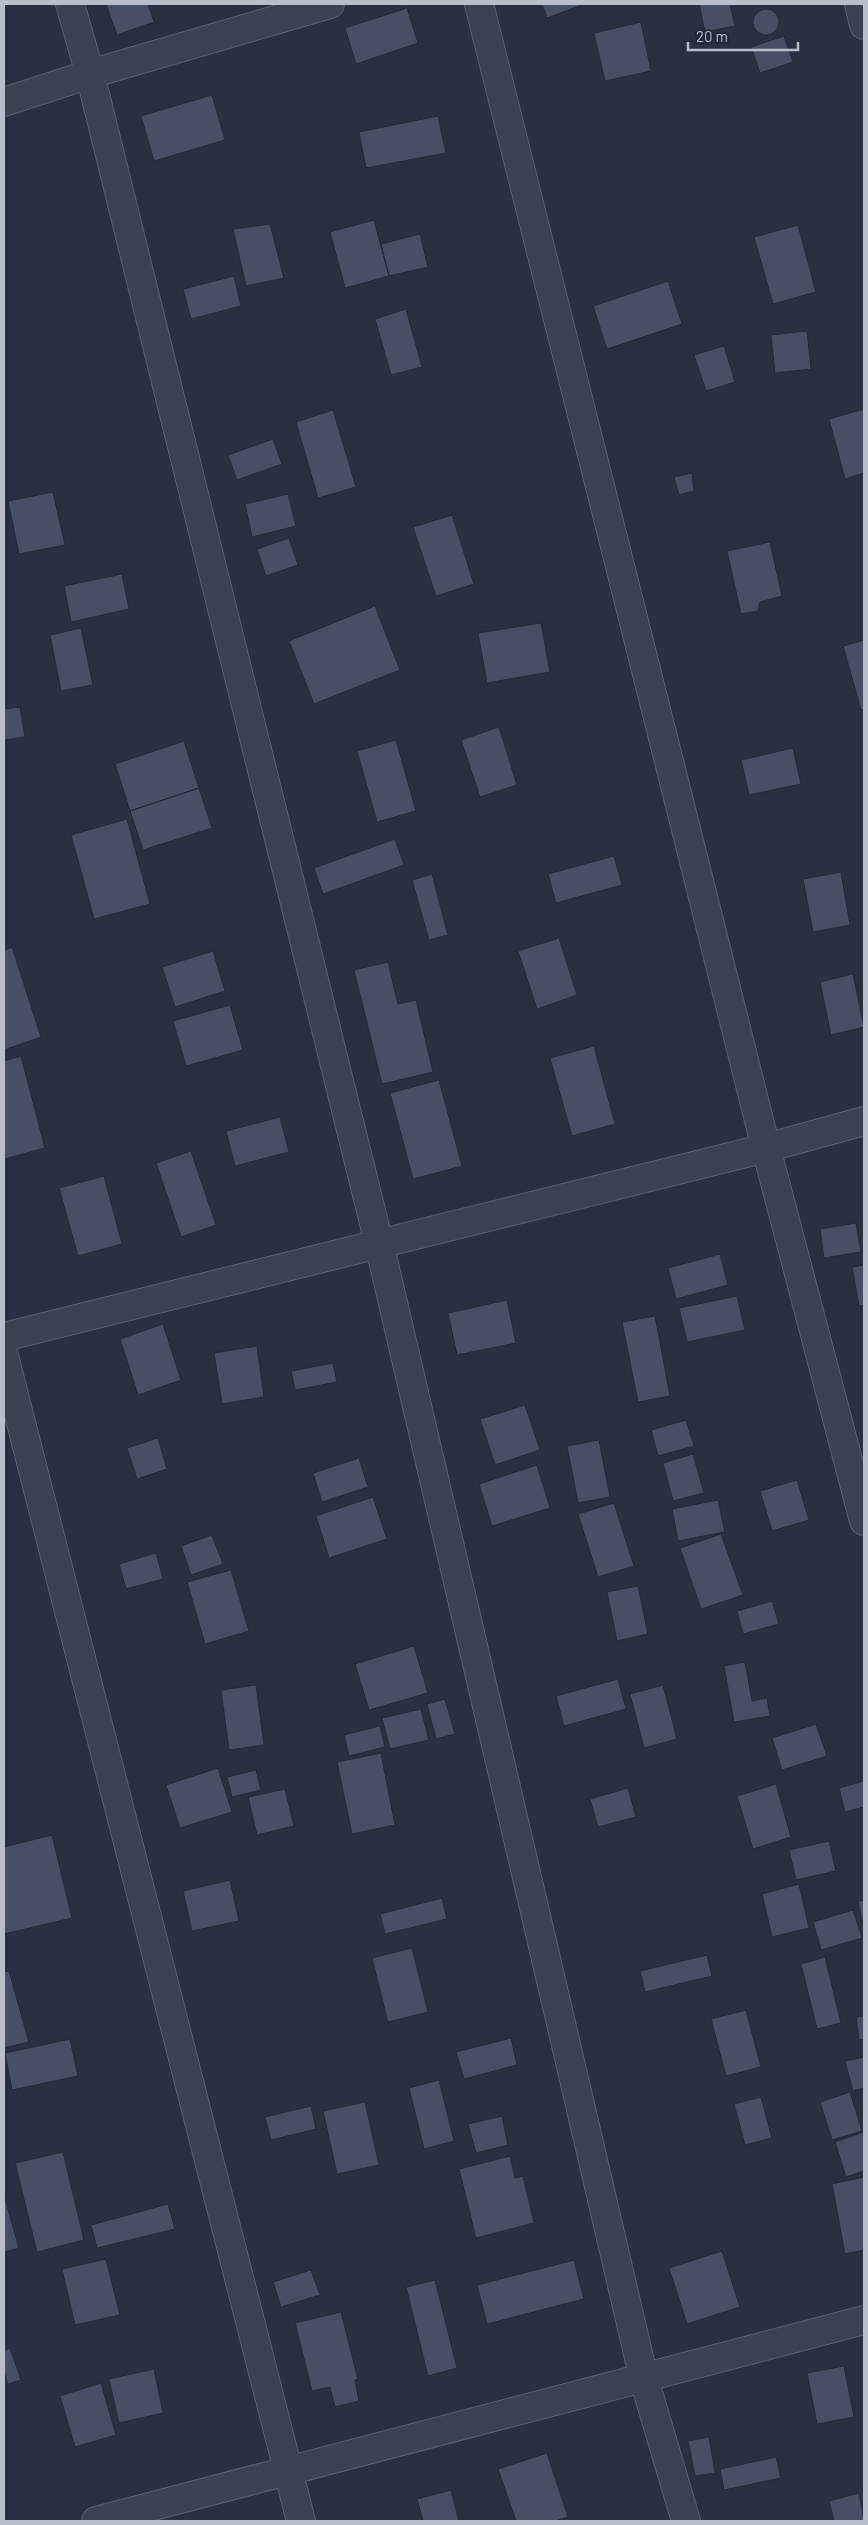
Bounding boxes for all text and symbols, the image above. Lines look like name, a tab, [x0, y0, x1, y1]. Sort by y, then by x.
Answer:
scale bar	[688, 20, 798, 52]
text: 20 m	[696, 27, 728, 45]

